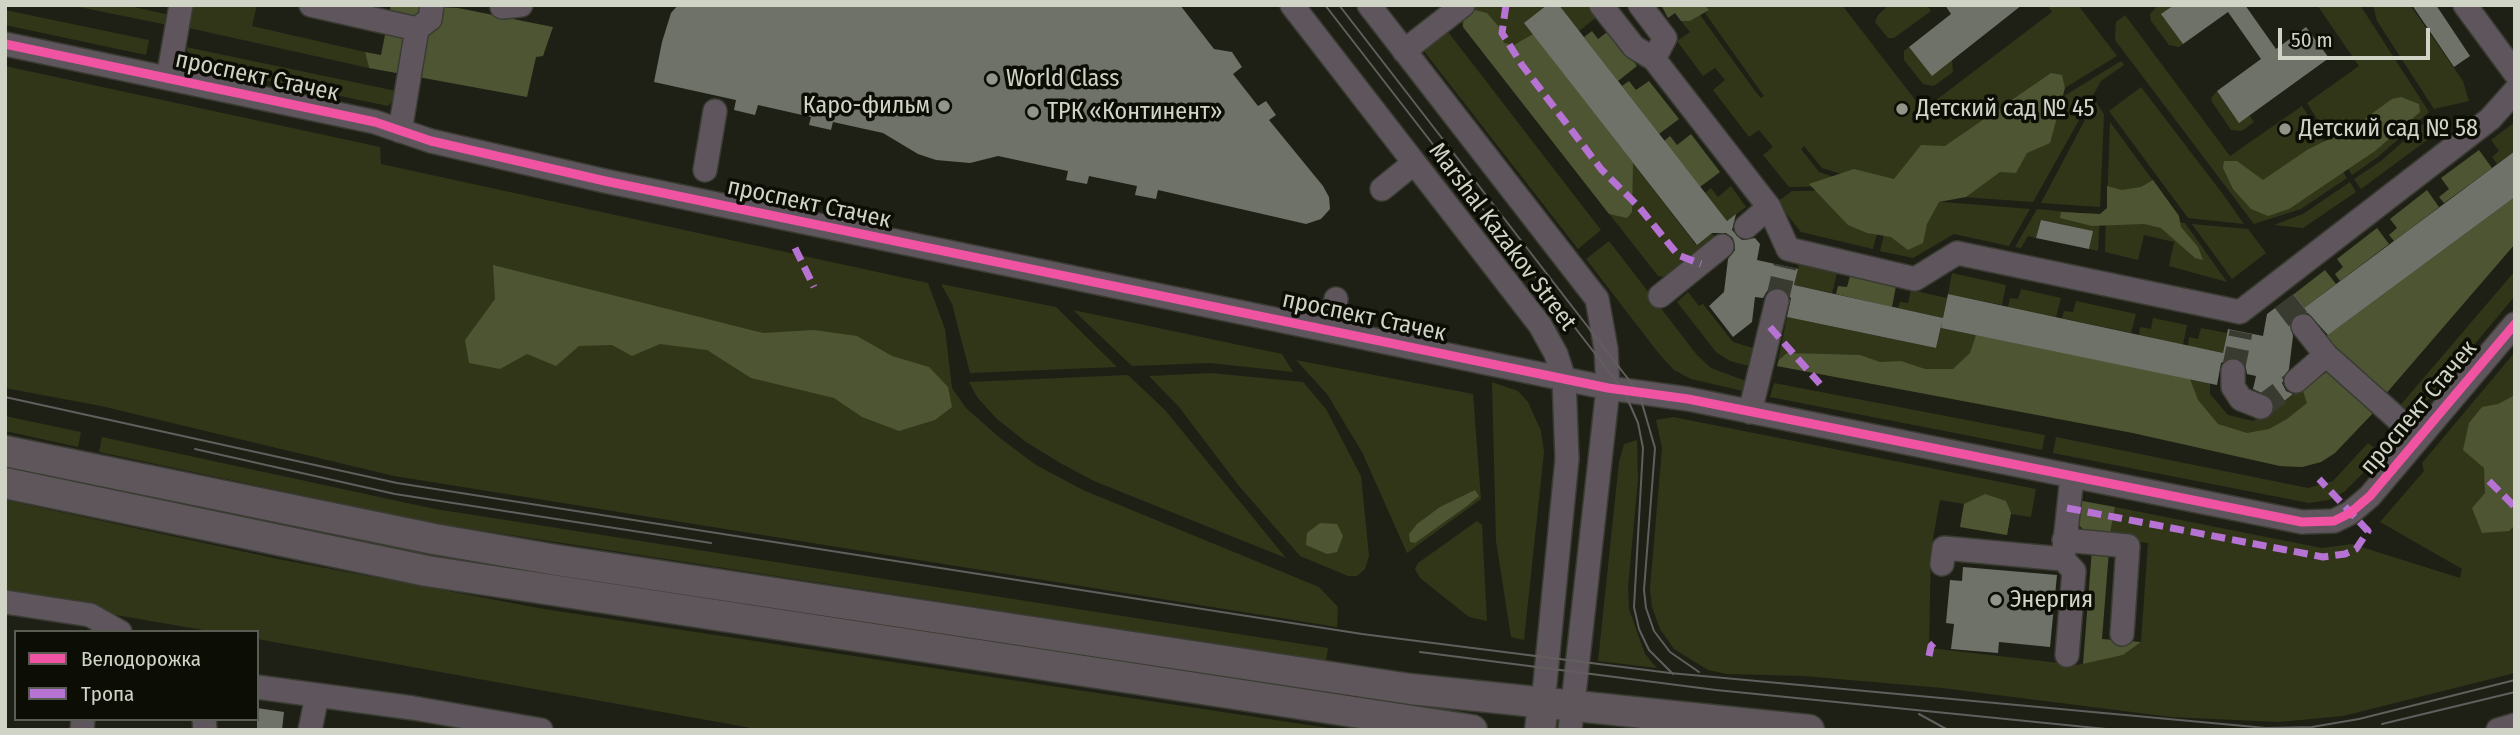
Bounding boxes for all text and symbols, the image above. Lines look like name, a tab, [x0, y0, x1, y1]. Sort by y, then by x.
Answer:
scale bar	[2282, 14, 2434, 58]
text: 50 m	[2291, 27, 2333, 53]
street label: проспект Стачек	[173, 46, 341, 108]
place label: World Class	[1006, 65, 1119, 93]
marker: World Class	[984, 71, 1000, 87]
place label: Каро-фильм	[803, 92, 930, 120]
place label: Детский сад № 45	[1916, 95, 2094, 123]
marker: Каро-фильм	[936, 98, 952, 114]
place label: ТРК «Континент»	[1047, 98, 1223, 126]
marker: Детский сад № 45	[1894, 101, 1910, 117]
marker: ТРК «Континент»	[1025, 104, 1041, 120]
place label: Детский сад № 58	[2299, 115, 2478, 143]
marker: Детский сад № 58	[2277, 121, 2293, 137]
street label: Marshal Kazakov Street	[1422, 138, 1582, 336]
street label: проспект Стачек	[725, 173, 893, 235]
street label: проспект Стачек	[1280, 286, 1448, 348]
street label: проспект Стачек	[2355, 335, 2483, 481]
place label: Энергия	[2010, 586, 2093, 614]
marker: Энергия	[1988, 592, 2004, 608]
legend	[14, 630, 259, 721]
text: Велодорожка	[81, 646, 201, 672]
text: Тропа	[81, 681, 134, 707]

